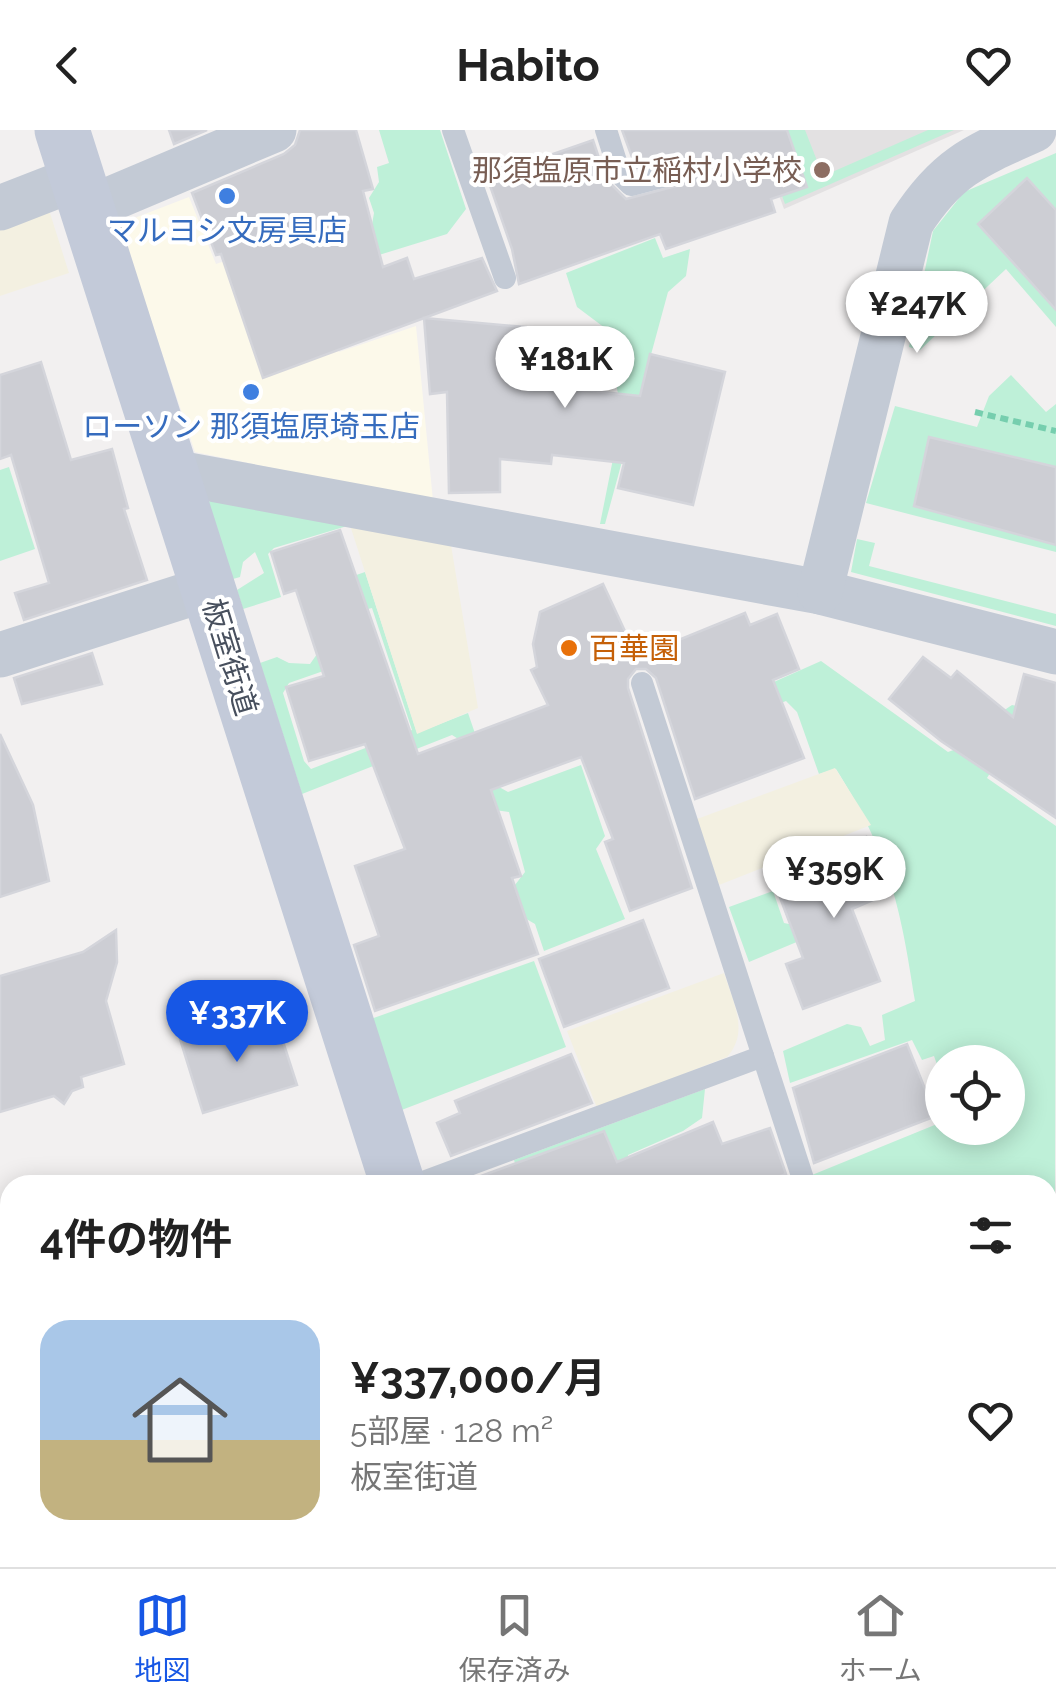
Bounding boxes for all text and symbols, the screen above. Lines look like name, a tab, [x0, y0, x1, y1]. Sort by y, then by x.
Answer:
icon: back	[40, 38, 95, 93]
icon: heart	[961, 38, 1016, 93]
text: Habito	[456, 39, 600, 92]
place label: 那須塩原市立稲村小学校	[472, 153, 802, 188]
marker: 那須塩原市立稲村小学校	[811, 159, 833, 181]
marker: マルヨシ文房具店	[216, 185, 238, 207]
place label: マルヨシ文房具店	[107, 213, 347, 248]
pin: ¥247K	[847, 271, 987, 356]
text: ¥247K	[868, 285, 966, 322]
pin: ¥181K	[495, 326, 635, 411]
text: ¥181K	[517, 340, 613, 377]
marker: ローソン 那須塩原埼玉店	[240, 381, 262, 403]
place label: ローソン 那須塩原埼玉店	[82, 409, 420, 444]
street label: 板室街道	[196, 595, 264, 719]
place label: 百華園	[589, 631, 679, 666]
marker: 百華園	[558, 637, 580, 659]
pin: ¥359K	[764, 836, 904, 921]
text: ¥359K	[785, 850, 883, 887]
pin: ¥337K	[167, 980, 307, 1065]
text: ¥337K	[188, 994, 286, 1031]
map controls	[925, 1045, 1025, 1145]
button: locate	[925, 1045, 1025, 1145]
icon: filters	[963, 1208, 1018, 1263]
text: 4件の物件	[40, 1215, 232, 1264]
text: ¥337,000/月	[350, 1354, 606, 1403]
icon: home	[120, 1360, 240, 1480]
icon: heart	[963, 1393, 1018, 1448]
text: 5部屋 · 128 m²	[350, 1412, 553, 1449]
text: 板室街道	[350, 1458, 478, 1495]
tab: 地図	[134, 1588, 190, 1688]
tab: 保存済み	[458, 1588, 570, 1688]
tab: ホーム	[839, 1588, 922, 1688]

